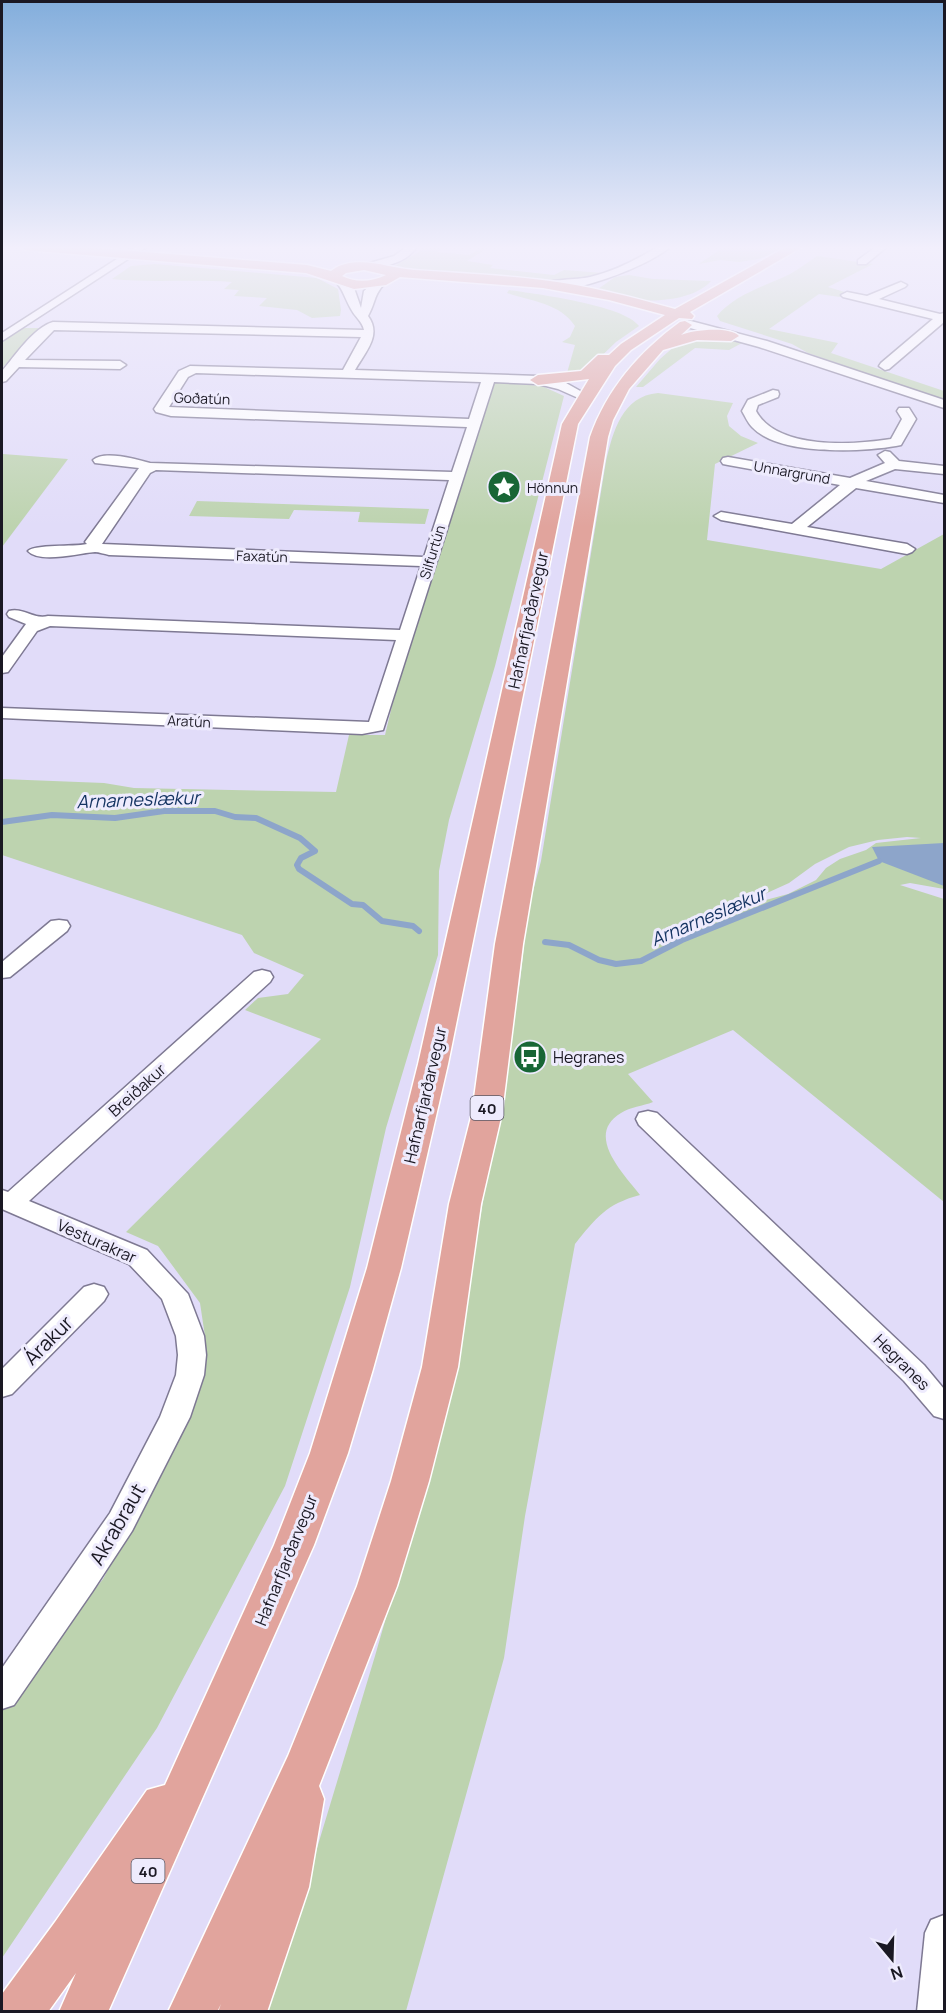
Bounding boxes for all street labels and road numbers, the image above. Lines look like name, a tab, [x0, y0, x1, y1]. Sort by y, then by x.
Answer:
street label: Goðatún	[174, 388, 230, 408]
street label: Unnargrund	[752, 456, 832, 488]
street label: Silfurtún	[415, 523, 449, 581]
street label: Faxatún	[236, 546, 288, 566]
street label: Hafnarfjarðarvegur	[503, 549, 553, 691]
street label: Aratún	[167, 710, 211, 732]
street label: Hafnarfjarðarvegur	[399, 1024, 452, 1166]
street label: Breiðakur	[104, 1058, 171, 1122]
road number: 40	[470, 1096, 504, 1120]
street label: Vesturakrar	[54, 1214, 140, 1268]
street label: Árakur	[17, 1309, 79, 1371]
street label: Hegranes	[869, 1329, 935, 1395]
street label: Akrabraut	[83, 1478, 151, 1570]
street label: Hafnarfjarðarvegur	[250, 1491, 322, 1629]
road number: 40	[132, 1859, 164, 1883]

